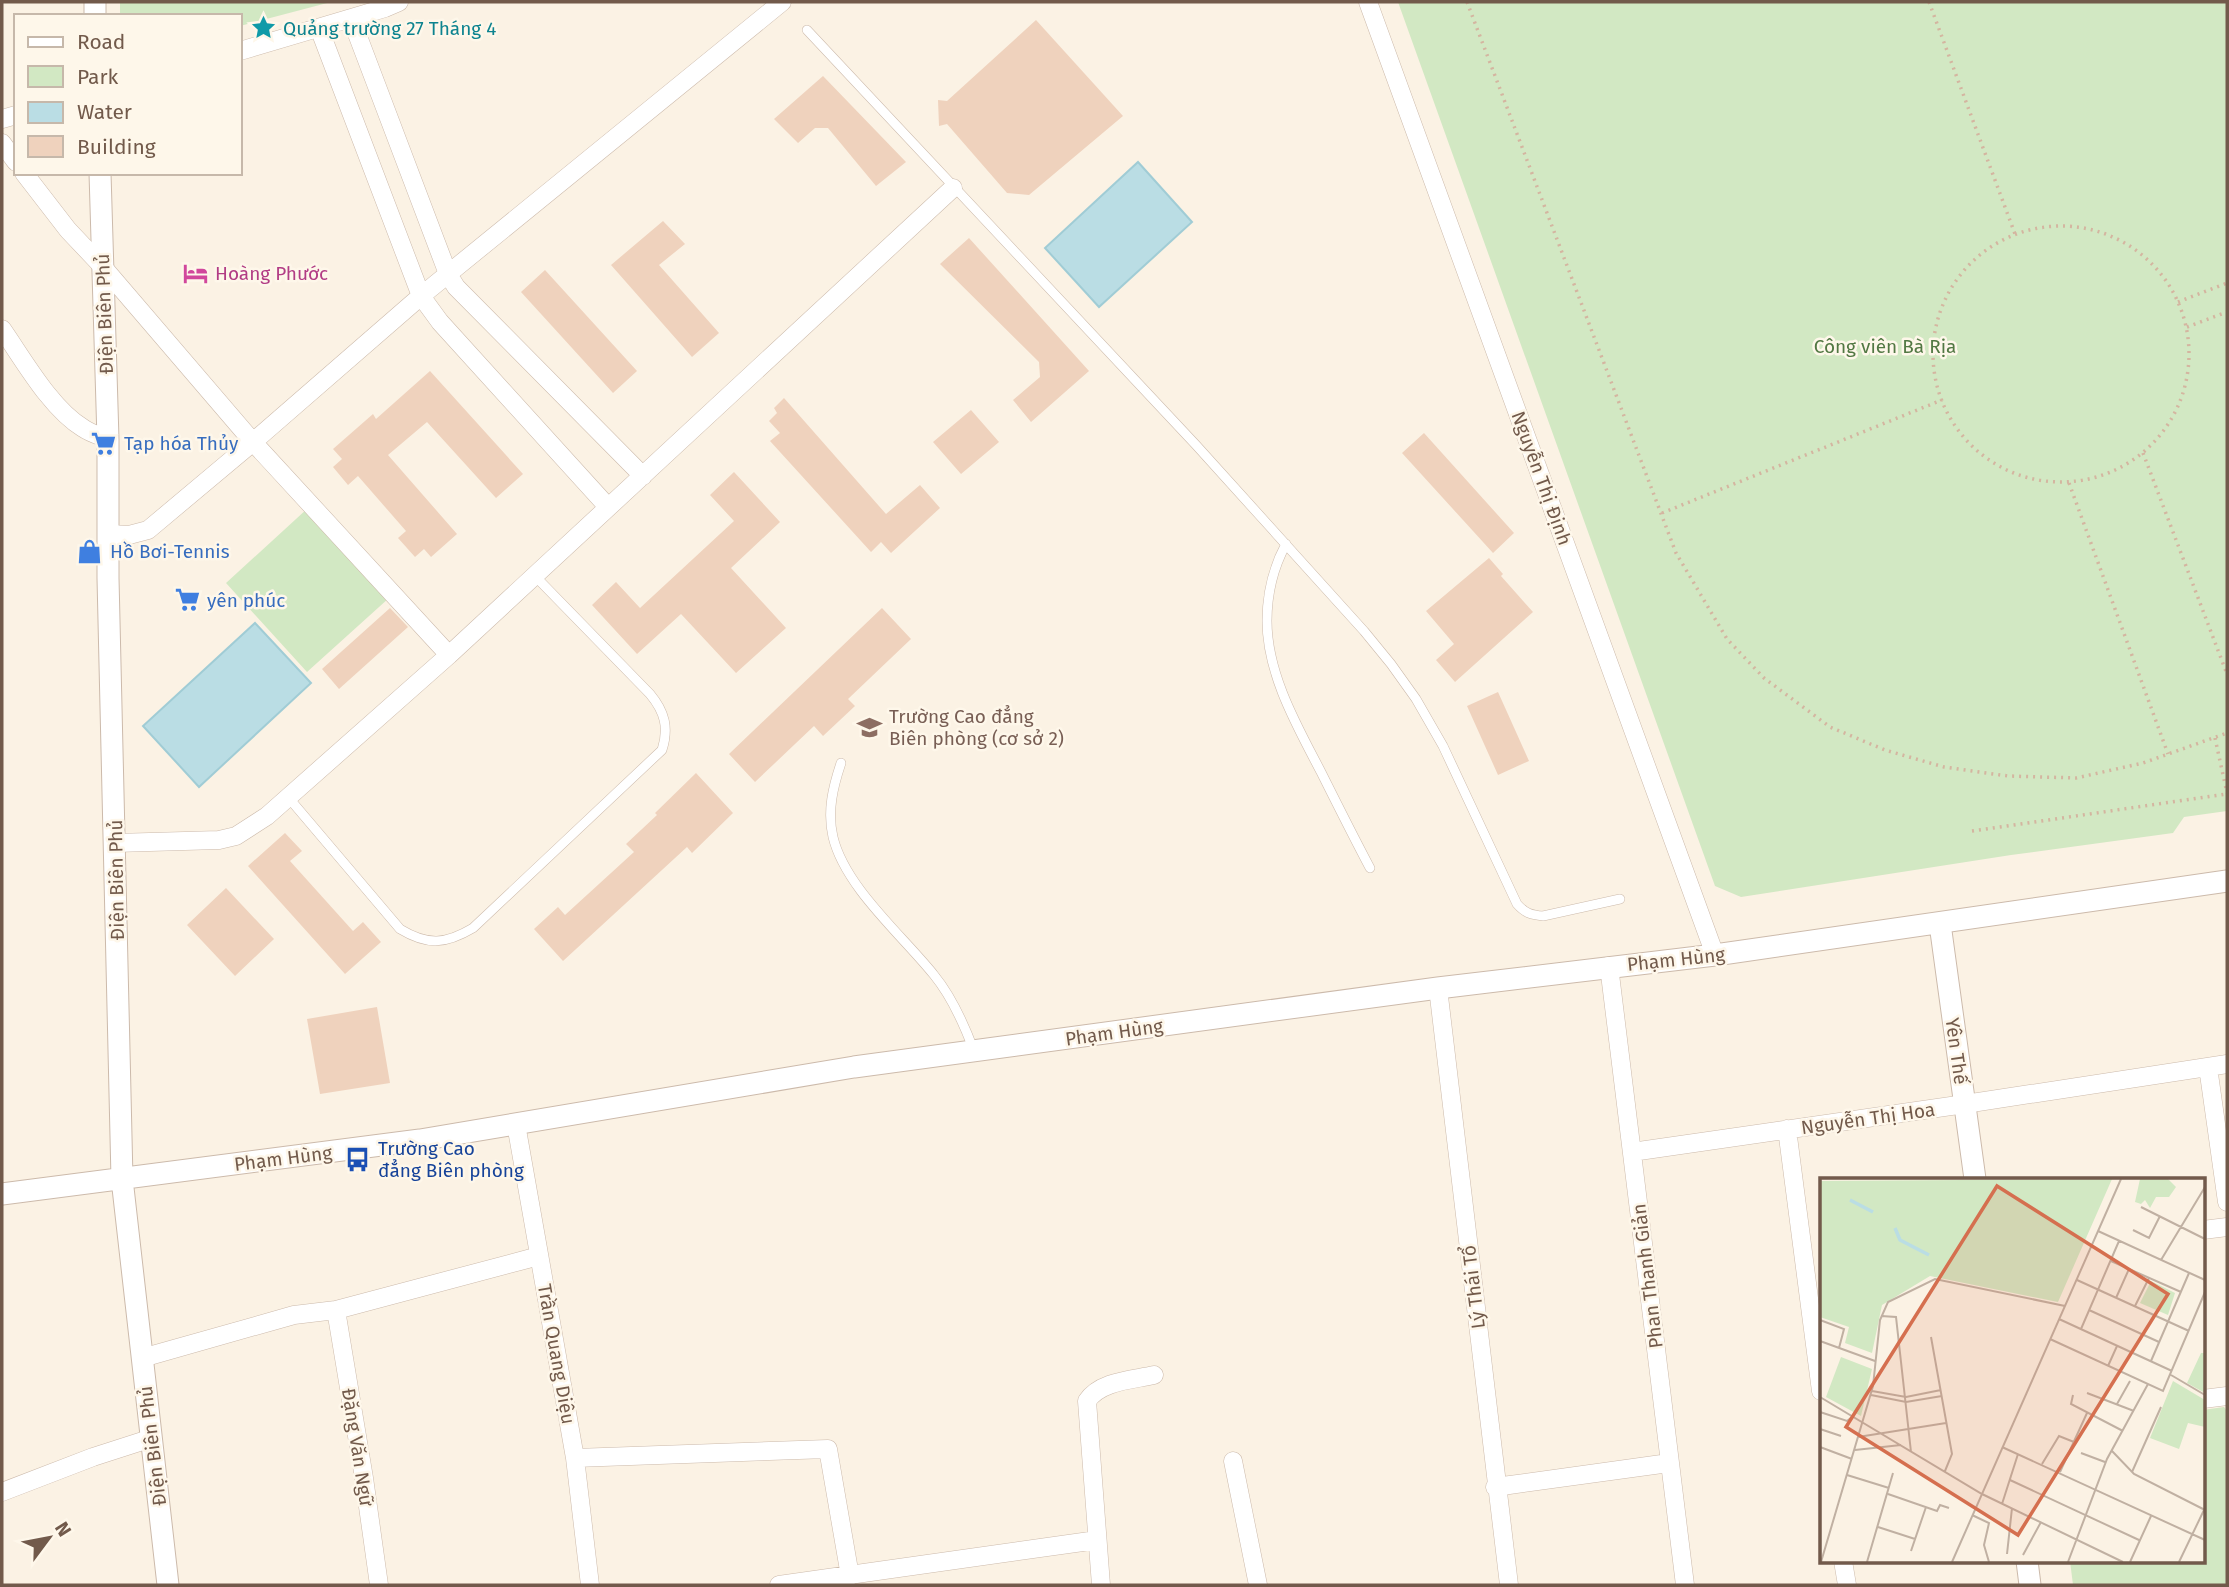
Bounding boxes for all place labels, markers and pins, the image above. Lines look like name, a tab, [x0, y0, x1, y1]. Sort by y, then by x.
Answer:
place icon: Quảng trường 27 Tháng 4	[249, 14, 277, 42]
place label: Quảng trường 27 Tháng 4	[283, 17, 496, 40]
hotel icon: Hoàng Phước	[181, 259, 209, 287]
place label: Hoàng Phước	[215, 262, 328, 285]
supermarket icon: Tạp hóa Thủy	[90, 429, 118, 457]
place label: Tạp hóa Thủy	[124, 432, 239, 455]
shop icon: Hồ Bơi-Tennis	[76, 537, 104, 565]
place label: Hồ Bơi-Tennis	[110, 540, 230, 563]
supermarket icon: yên phúc	[173, 586, 201, 614]
place label: yên phúc	[207, 589, 285, 612]
place label: Trường Cao đẳng Biên phòng (cơ sở 2)	[889, 705, 1064, 750]
school or university icon: Trường Cao đẳng Biên phòng (cơ sở 2)	[855, 713, 883, 741]
place label: Trường Cao đẳng Biên phòng	[378, 1137, 524, 1182]
bus stop icon: Trường Cao đẳng Biên phòng	[344, 1145, 372, 1173]

